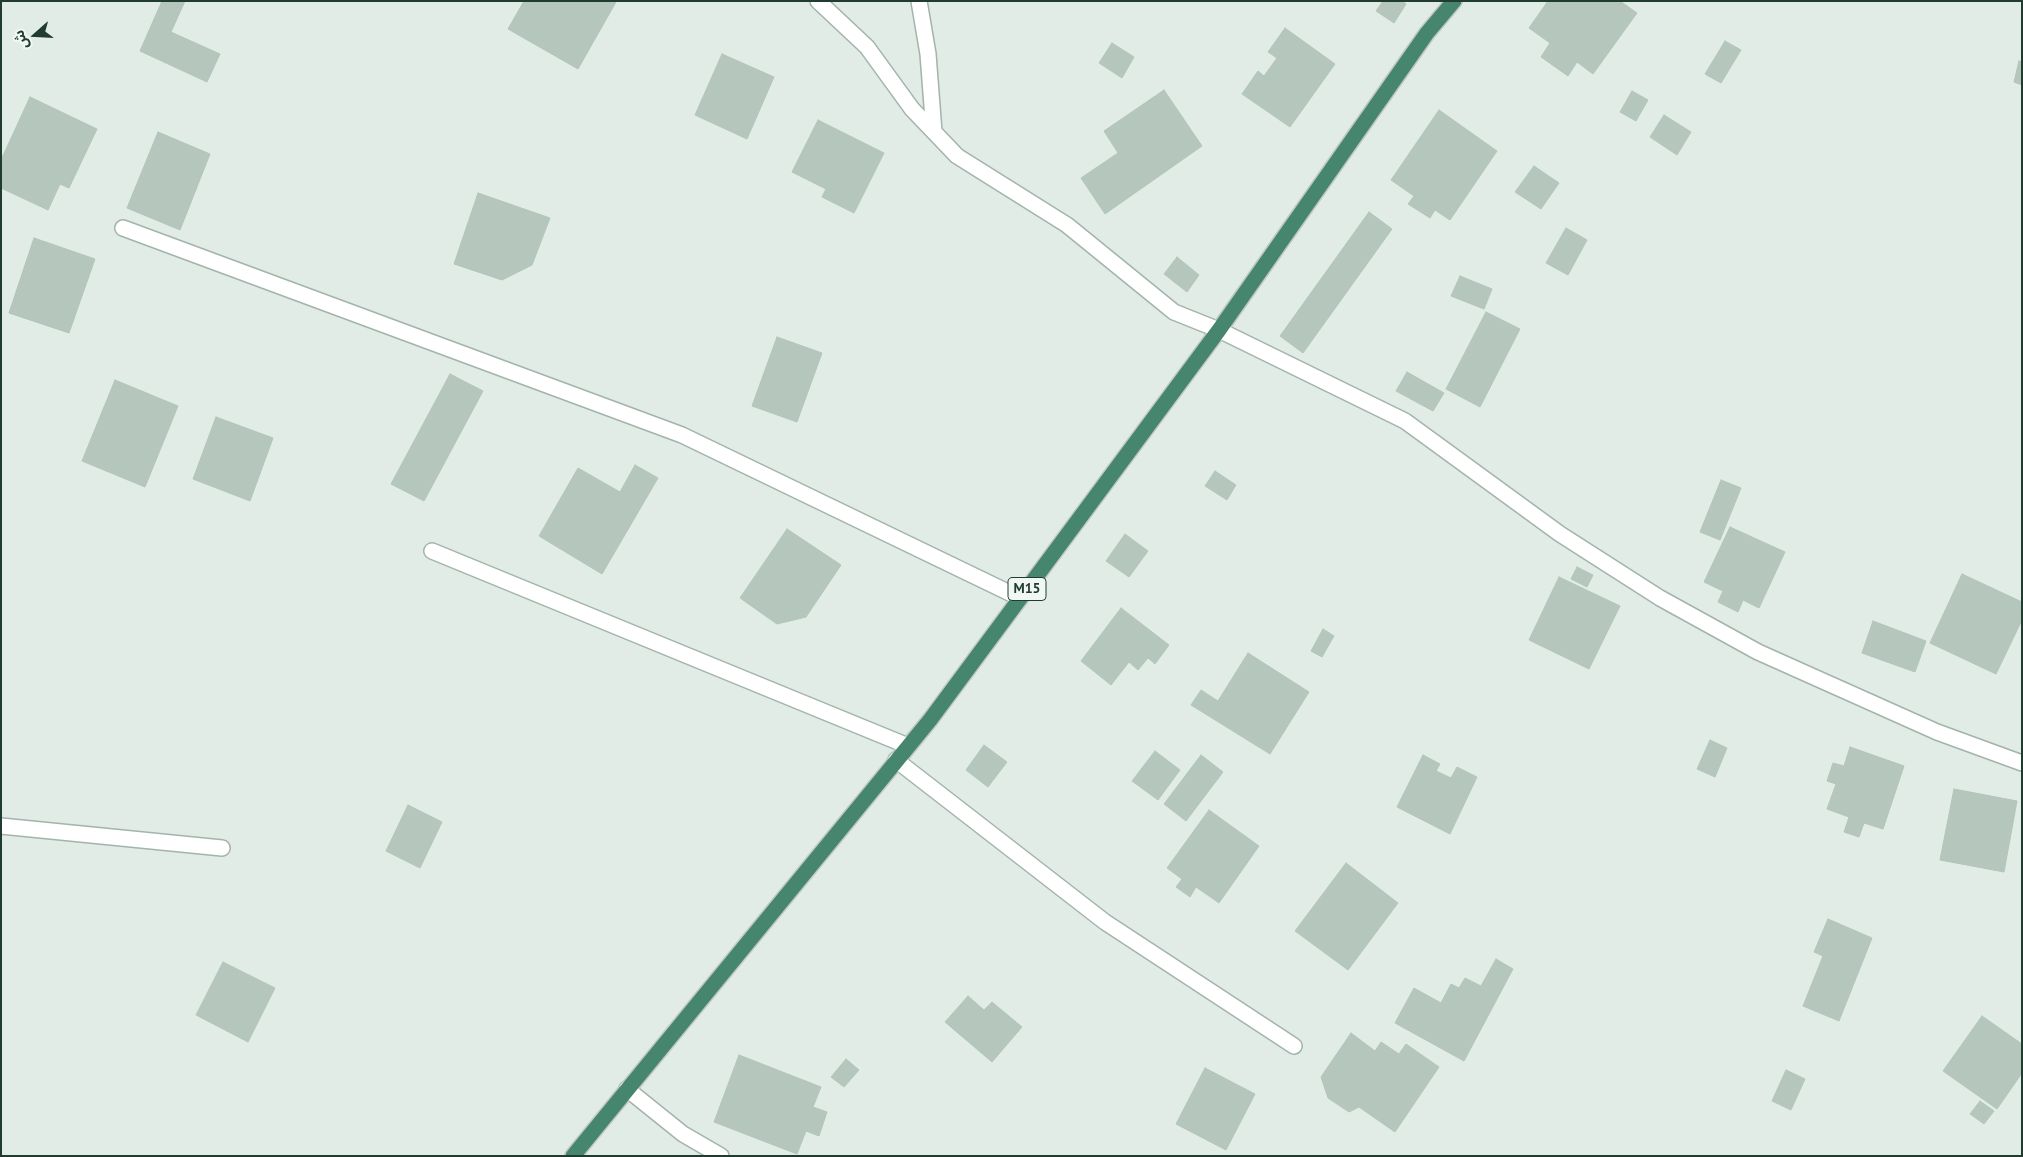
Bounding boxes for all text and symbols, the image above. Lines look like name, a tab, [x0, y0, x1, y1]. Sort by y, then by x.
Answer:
north arrow	[10, 10, 60, 60]
text: ش	[9, 28, 32, 52]
road number: M15	[1008, 578, 1046, 600]

